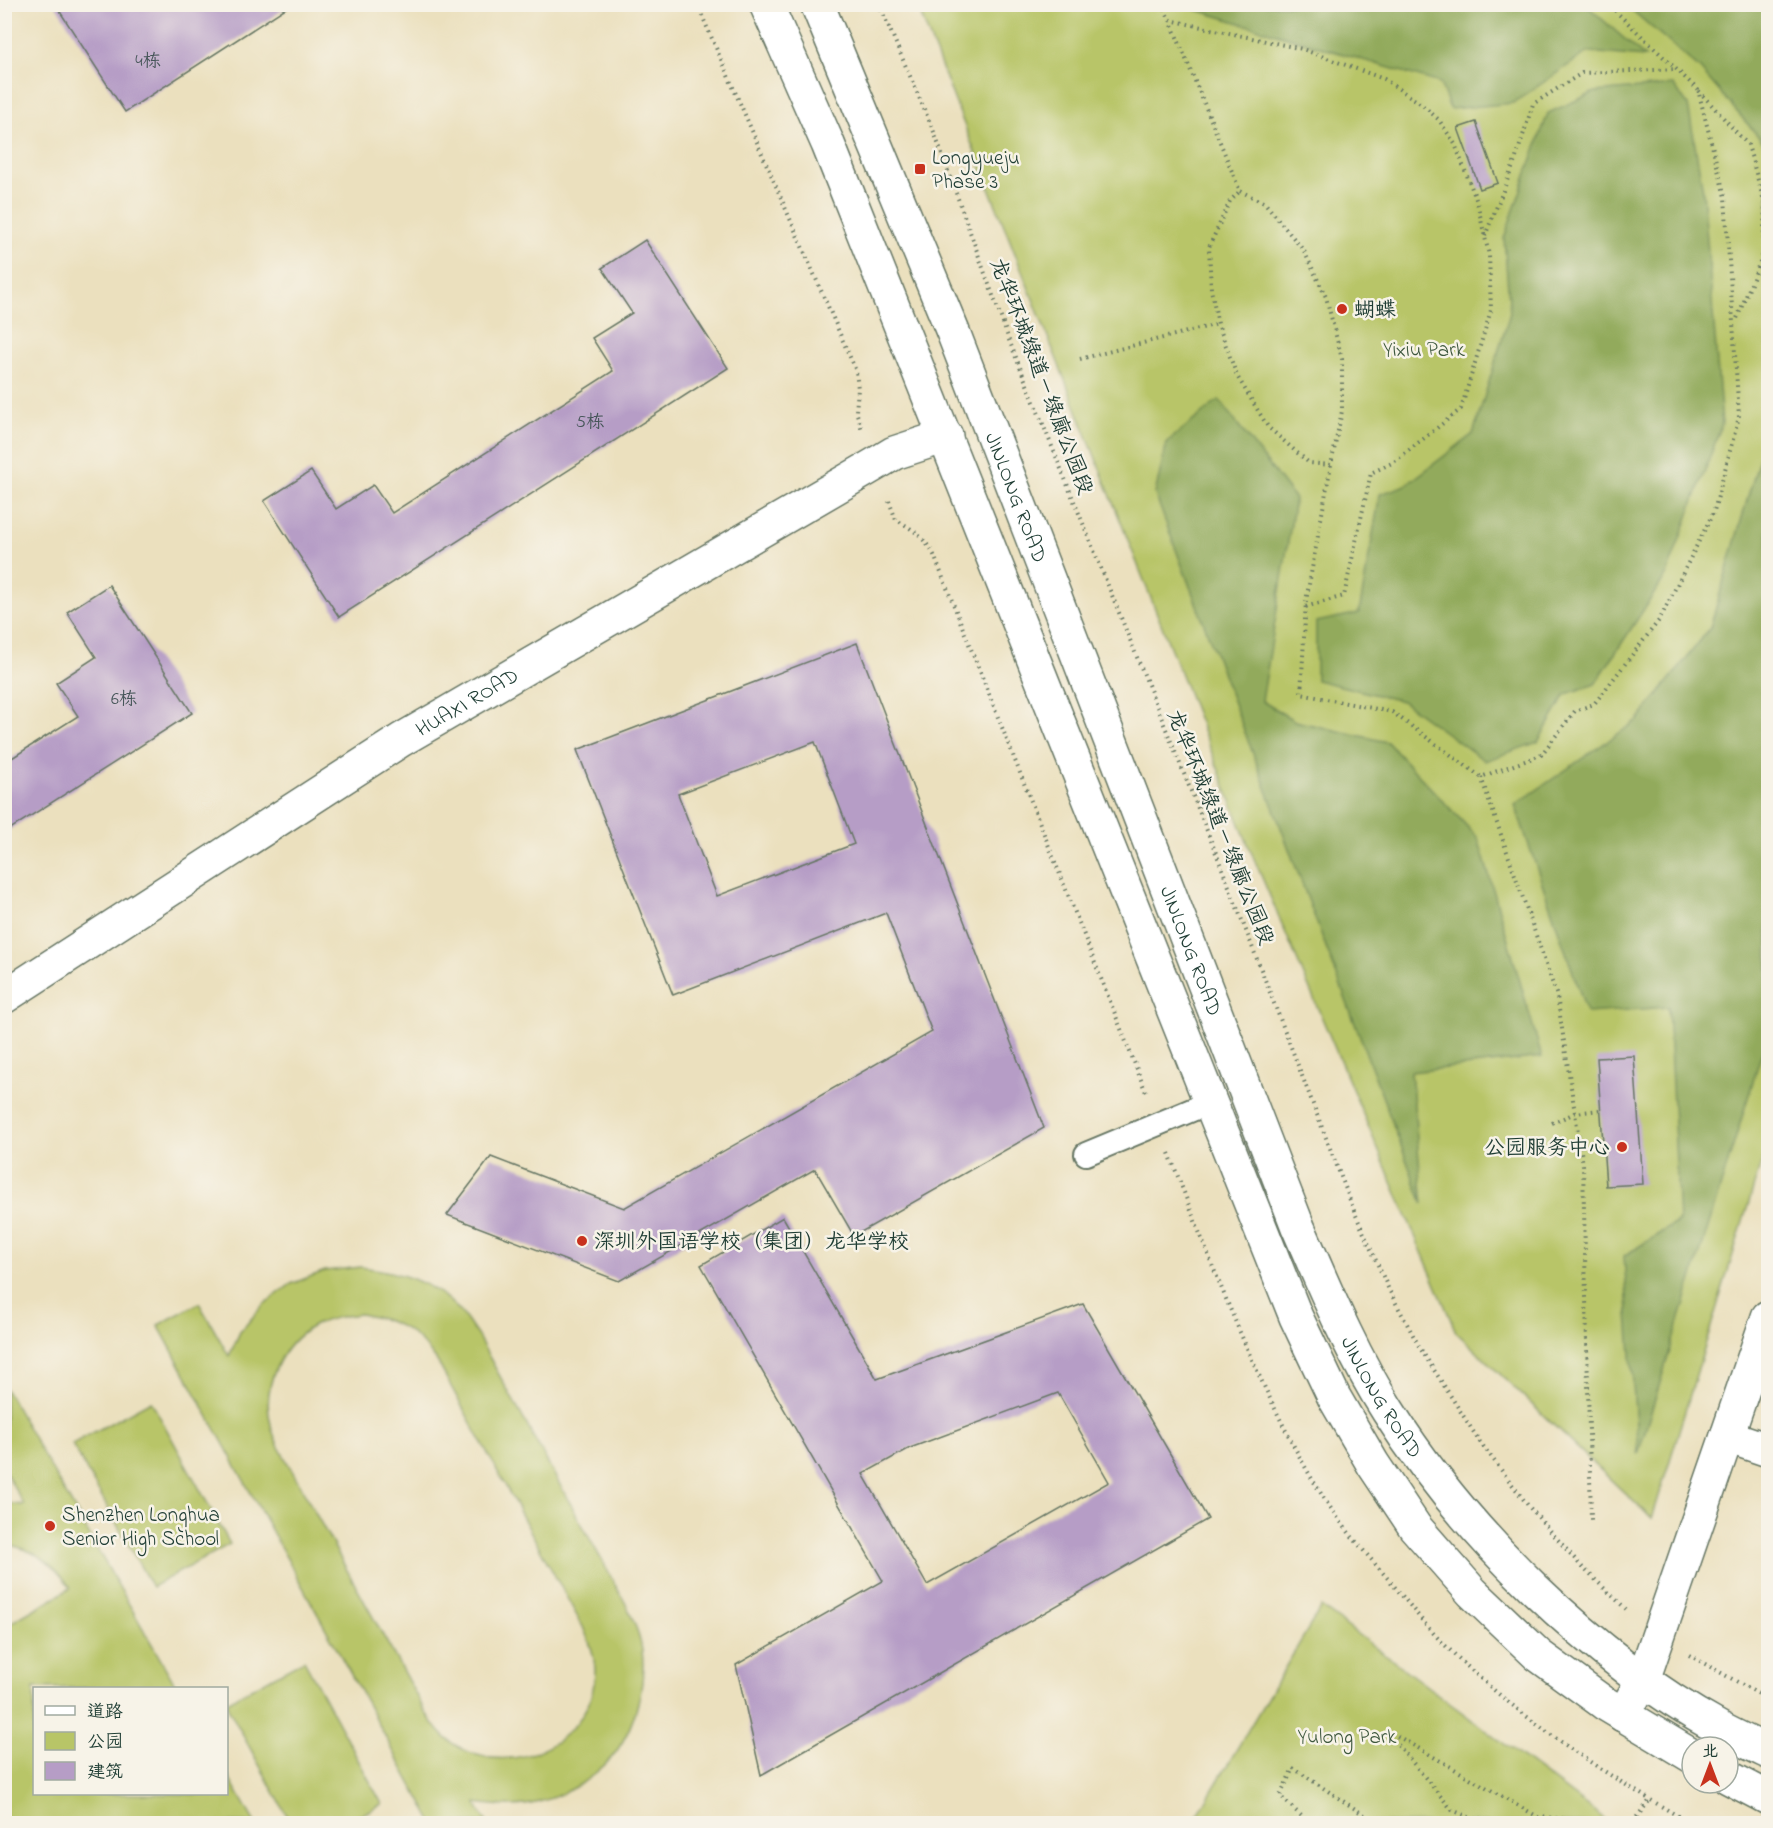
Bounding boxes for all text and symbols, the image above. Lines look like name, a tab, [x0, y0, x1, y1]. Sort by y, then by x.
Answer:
house number: 4栋	[135, 49, 161, 75]
place label: Longyueju Phase 3	[932, 144, 1020, 198]
marker: Longyueju Phase 3	[913, 162, 927, 176]
street label: 龙华环城绿道－绿廊公园段	[981, 254, 1099, 500]
place label: 蝴蝶	[1354, 296, 1396, 326]
marker: 蝴蝶	[1335, 302, 1349, 316]
park label: Yixiu Park	[1383, 336, 1466, 366]
house number: 5栋	[576, 410, 604, 436]
street label: JINLONG ROAD	[976, 428, 1054, 567]
street label: HUAXI ROAD	[411, 662, 525, 745]
house number: 6栋	[111, 687, 137, 713]
street label: 龙华环城绿道－绿廊公园段	[1158, 705, 1280, 950]
street label: JINLONG ROAD	[1151, 882, 1228, 1021]
place label: 公园服务中心	[1484, 1134, 1610, 1164]
marker: 公园服务中心	[1615, 1140, 1629, 1154]
place label: 深圳外国语学校（集团）龙华学校	[594, 1228, 909, 1258]
marker: 深圳外国语学校（集团）龙华学校	[575, 1234, 589, 1248]
street label: JINLONG ROAD	[1332, 1332, 1429, 1465]
place label: Shenzhen Longhua Senior High School	[62, 1501, 220, 1557]
marker: Shenzhen Longhua Senior High School	[43, 1519, 57, 1533]
legend	[33, 1687, 228, 1795]
text: 道路	[87, 1700, 123, 1726]
park label: Yulong Park	[1297, 1723, 1397, 1755]
text: 公园	[87, 1730, 123, 1756]
north arrow	[1680, 1735, 1740, 1795]
text: 北	[1702, 1740, 1718, 1764]
text: 建筑	[87, 1760, 123, 1786]

